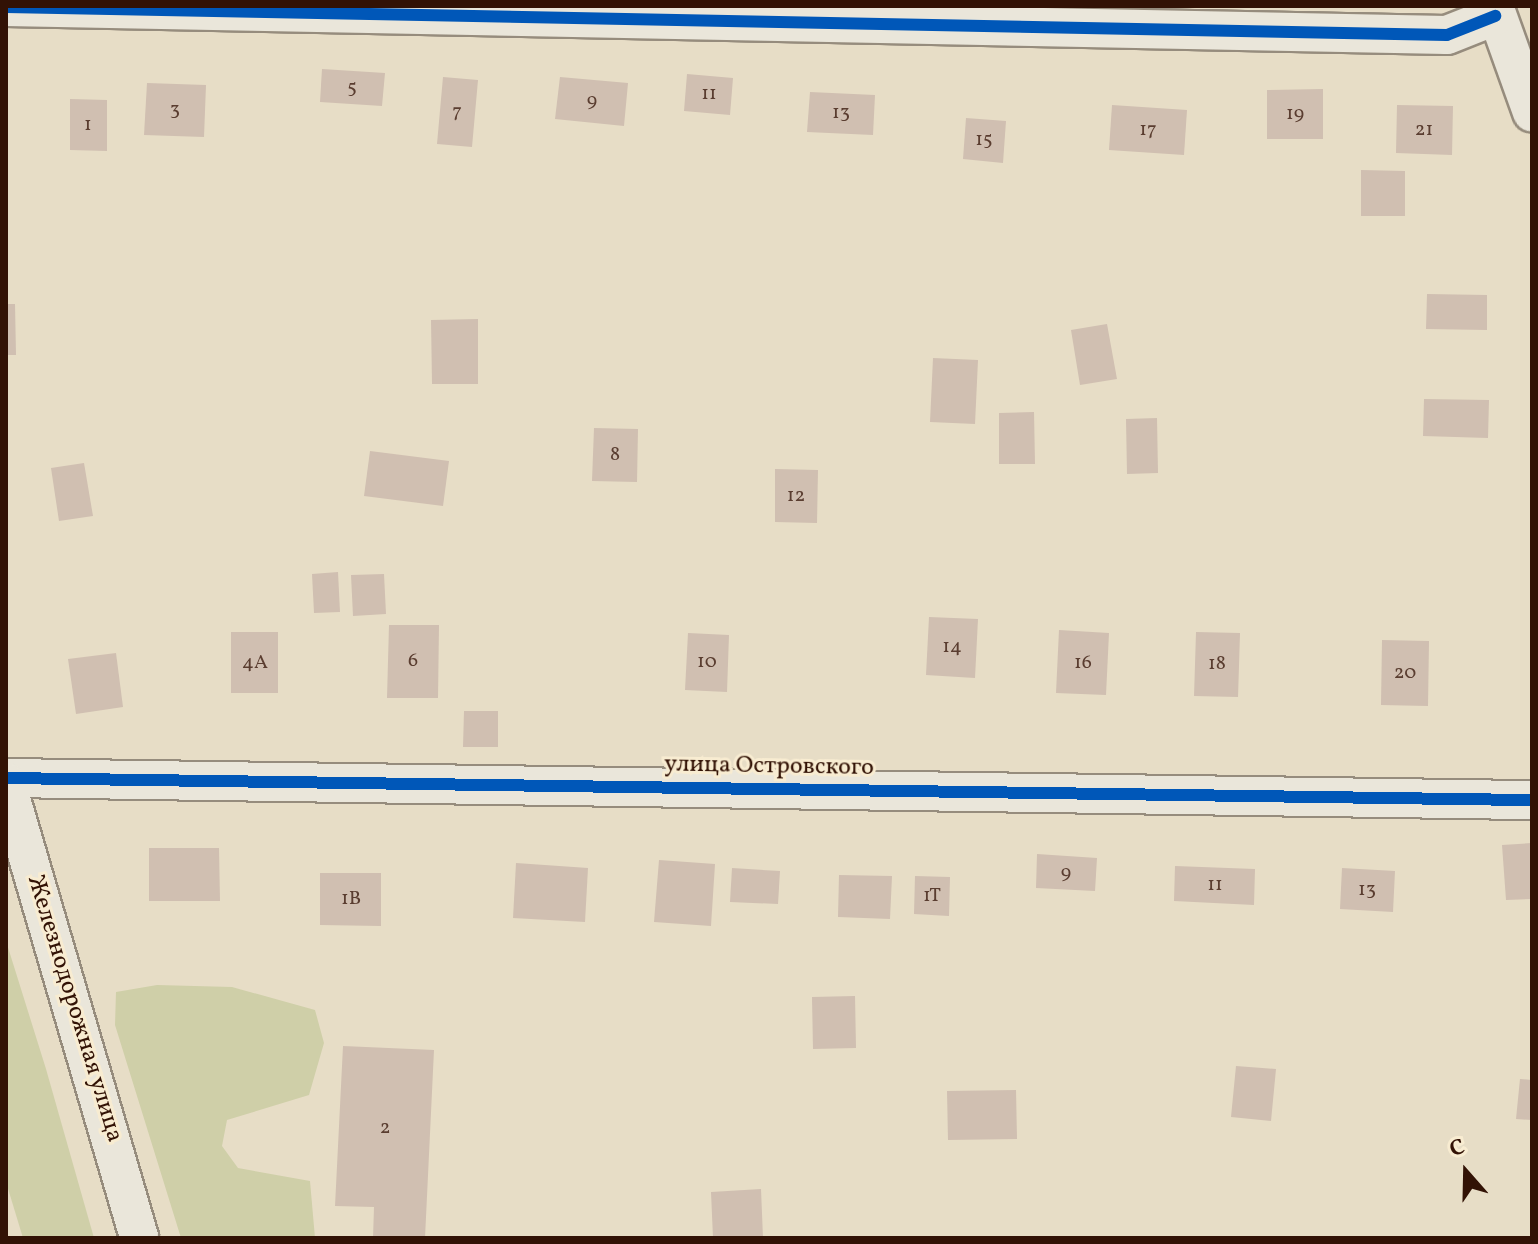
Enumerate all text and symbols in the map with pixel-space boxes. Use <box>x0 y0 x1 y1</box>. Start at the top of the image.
house number: 5 <box>347 76 357 100</box>
house number: 11 <box>701 82 717 106</box>
house number: 9 <box>587 89 597 113</box>
house number: 3 <box>170 98 180 122</box>
house number: 7 <box>452 100 462 124</box>
house number: 13 <box>832 101 850 125</box>
house number: 19 <box>1286 102 1304 126</box>
house number: 1 <box>84 113 92 137</box>
house number: 17 <box>1139 118 1157 142</box>
house number: 21 <box>1415 118 1433 142</box>
house number: 15 <box>975 128 993 152</box>
house number: 8 <box>610 443 620 467</box>
house number: 12 <box>787 484 805 508</box>
house number: 14 <box>942 635 962 659</box>
house number: 6 <box>408 649 418 673</box>
house number: 10 <box>697 650 717 674</box>
house number: 4А <box>242 651 268 675</box>
house number: 16 <box>1074 651 1092 675</box>
house number: 18 <box>1208 652 1226 676</box>
house number: 20 <box>1394 661 1416 685</box>
street label: улица Островского <box>664 751 874 783</box>
house number: 9 <box>1061 861 1071 885</box>
street label: Железнодорожная улица <box>20 872 128 1146</box>
house number: 11 <box>1207 873 1223 897</box>
house number: 13 <box>1358 878 1376 902</box>
house number: 1Т <box>923 884 941 908</box>
house number: 1В <box>341 887 361 911</box>
house number: 2 <box>380 1116 390 1140</box>
north arrow <box>1426 1132 1506 1212</box>
text: С <box>1446 1132 1470 1166</box>

